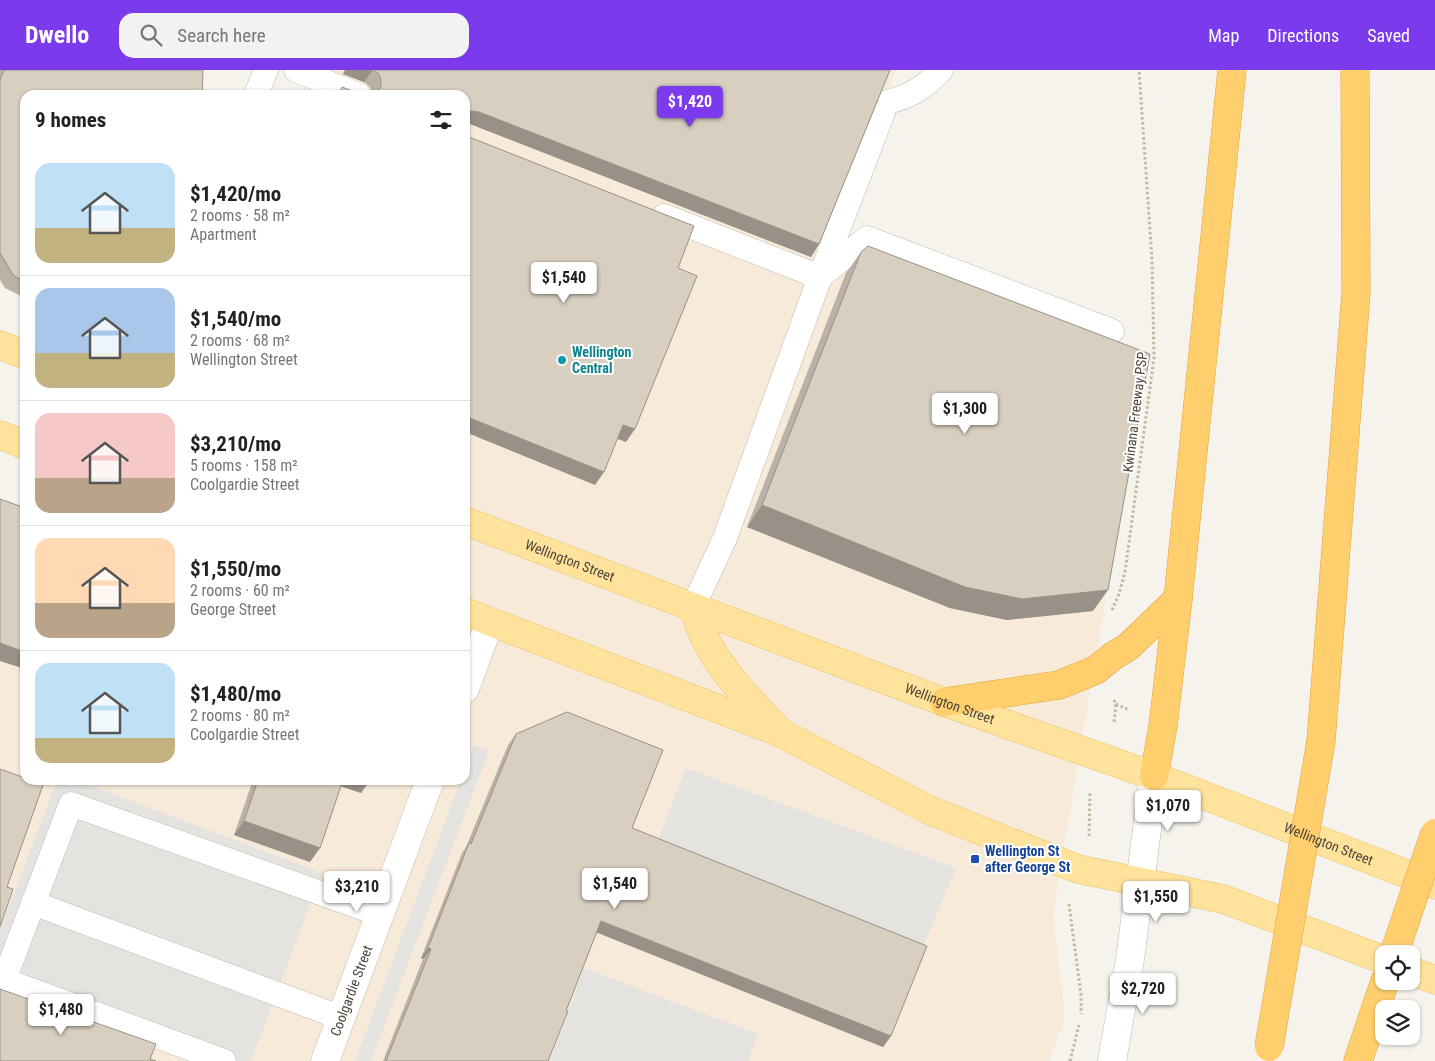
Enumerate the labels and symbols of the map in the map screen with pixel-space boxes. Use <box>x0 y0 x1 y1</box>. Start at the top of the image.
pin: $1,420 <box>649 85 731 128</box>
pin: $1,540 <box>523 262 605 304</box>
place label: Wellington Central <box>572 344 632 376</box>
street label: Kwinana Freeway PSP <box>1120 351 1150 473</box>
marker: Wellington Central <box>556 354 568 366</box>
pin: $1,300 <box>924 392 1006 435</box>
street label: Wellington Street <box>523 536 617 585</box>
street label: Wellington Street <box>903 680 997 727</box>
pin: $1,070 <box>1127 790 1209 832</box>
street label: Wellington Street <box>1282 819 1375 868</box>
place label: Wellington St after George St <box>985 843 1070 875</box>
marker: Wellington St after George St <box>969 853 981 865</box>
pin: $1,540 <box>574 868 656 910</box>
pin: $3,210 <box>316 870 398 913</box>
pin: $1,550 <box>1115 880 1197 923</box>
street label: Coolgardie Street <box>327 943 376 1038</box>
pin: $2,720 <box>1102 972 1184 1015</box>
pin: $1,480 <box>20 994 102 1036</box>

